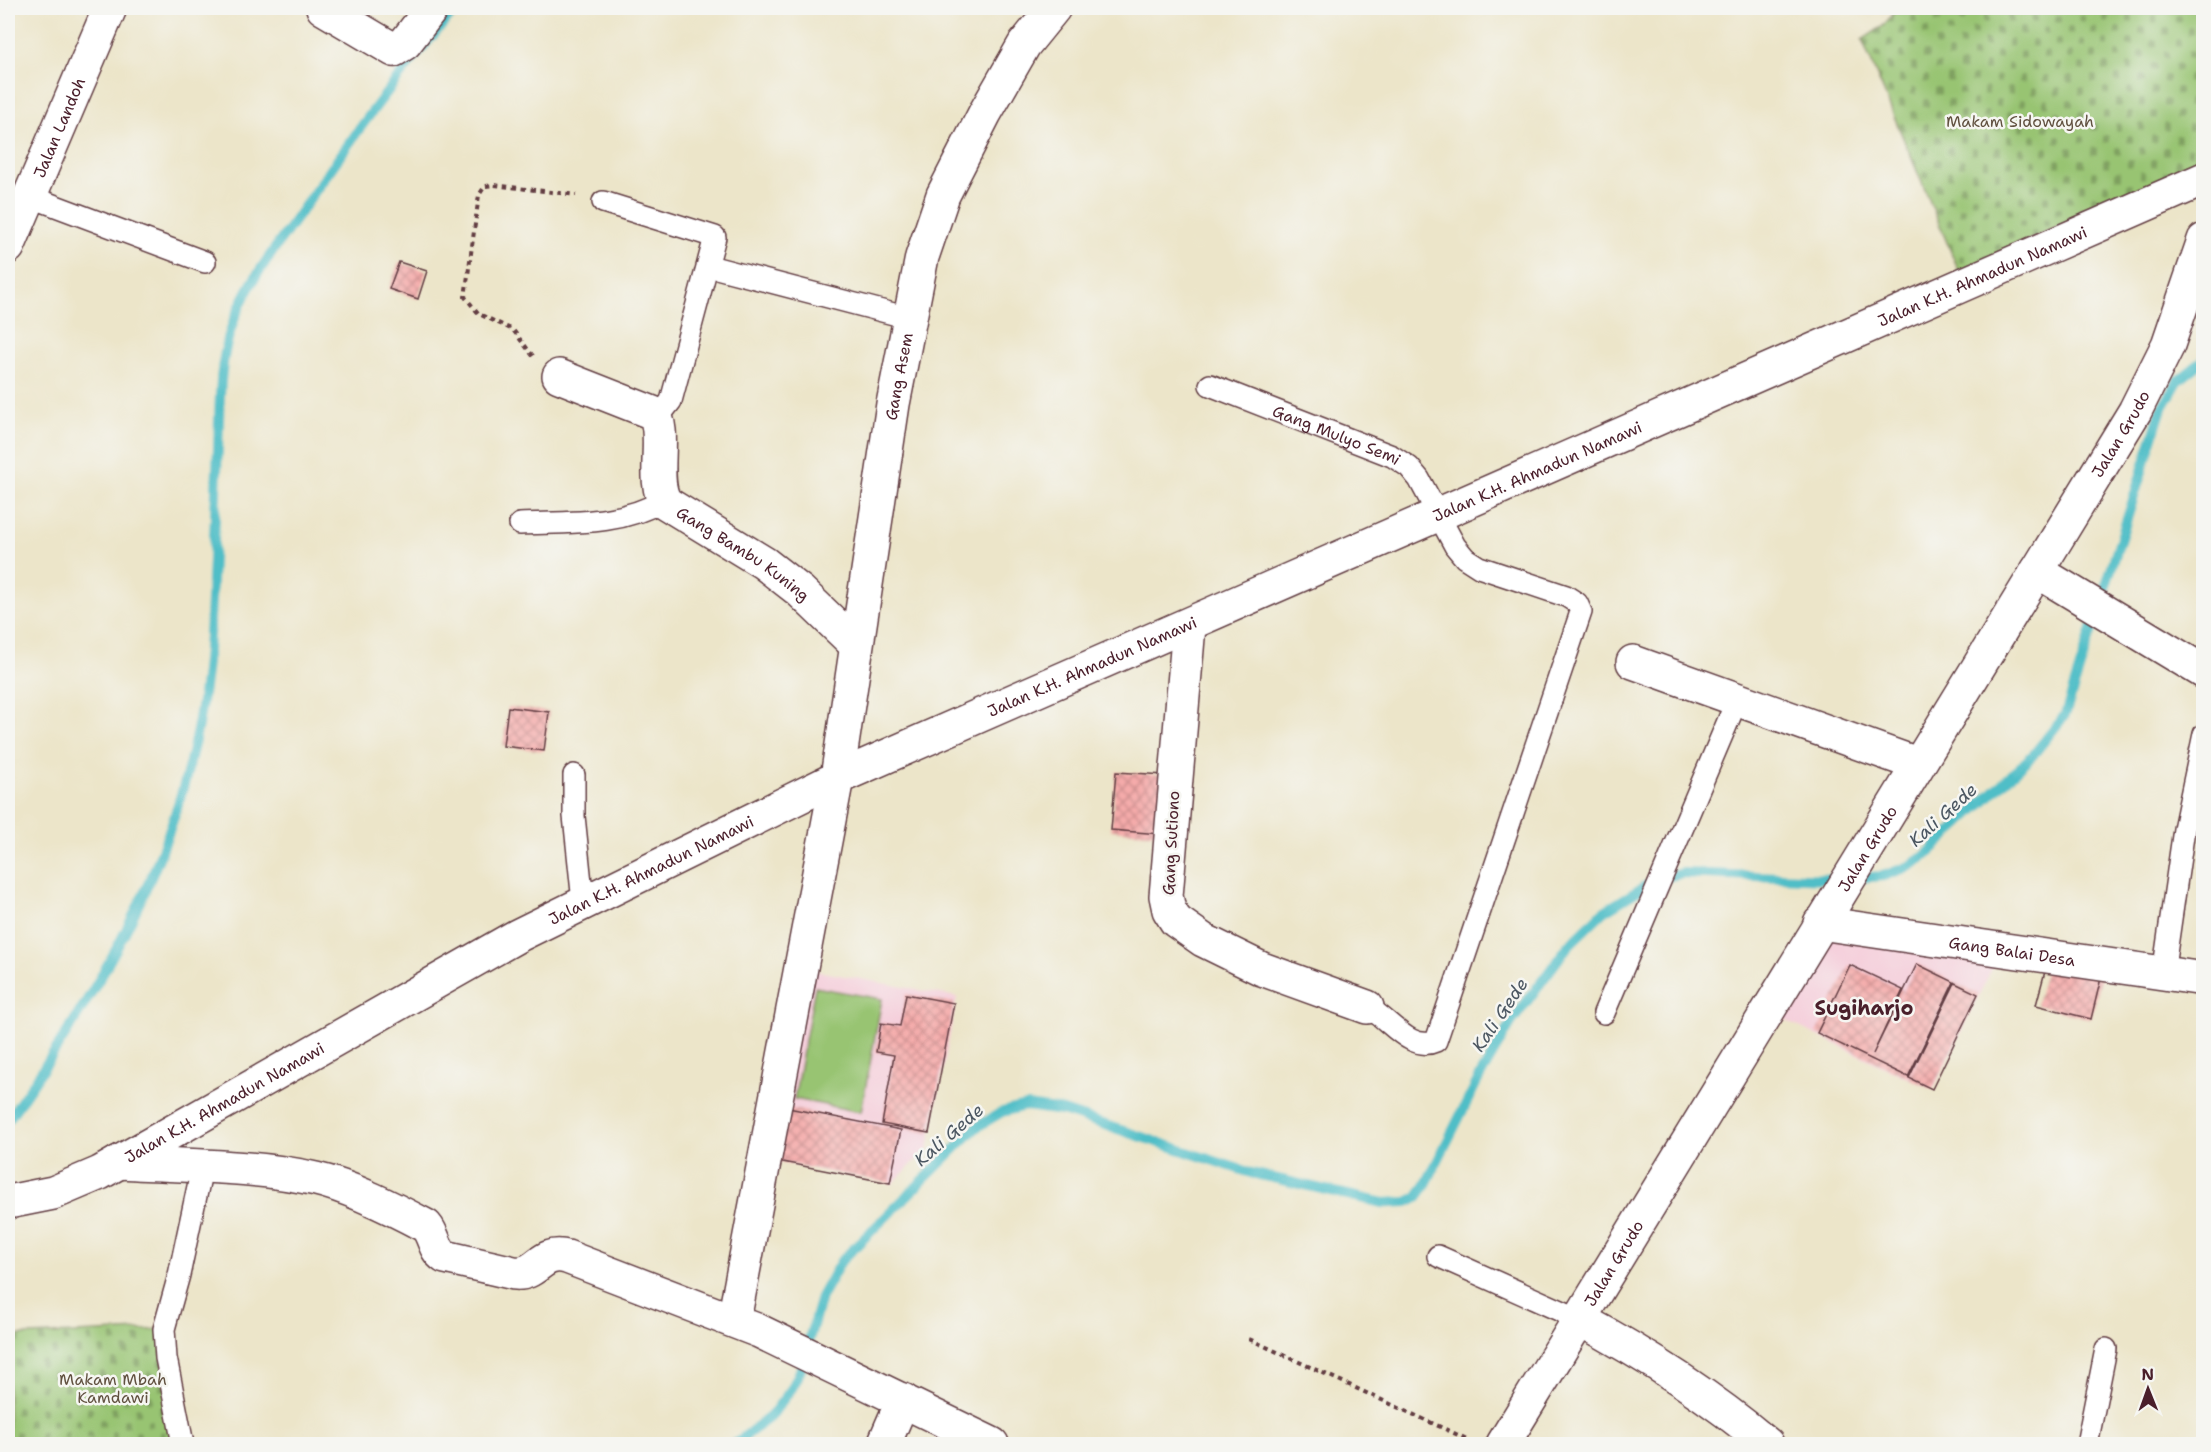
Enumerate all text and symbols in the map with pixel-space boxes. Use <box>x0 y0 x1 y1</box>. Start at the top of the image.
street label: Jalan Landoh <box>28 74 90 181</box>
park label: Makam Sidowayah <box>1946 111 2094 132</box>
street label: Jalan K.H. Ahmadun Namawi <box>1875 221 2090 331</box>
street label: Gang Asem <box>880 331 917 422</box>
street label: Jalan Grudo <box>2087 387 2154 481</box>
street label: Gang Mulyo Semi <box>1270 400 1405 470</box>
street label: Jalan K.H. Ahmadun Namawi <box>1429 416 1645 526</box>
street label: Gang Bambu Kuning <box>673 502 815 606</box>
street label: Jalan K.H. Ahmadun Namawi <box>984 611 1200 721</box>
water label: Kali Gede <box>1904 778 1982 852</box>
street label: Gang Sutiono <box>1158 790 1184 896</box>
street label: Jalan Grudo <box>1833 802 1902 896</box>
street label: Jalan K.H. Ahmadun Namawi <box>545 810 757 929</box>
street label: Gang Balai Desa <box>1947 931 2077 971</box>
water label: Kali Gede <box>1466 973 1534 1057</box>
district label: Sugiharjo <box>1815 995 1913 1021</box>
street label: Jalan K.H. Ahmadun Namawi <box>121 1037 328 1167</box>
water label: Kali Gede <box>909 1098 989 1172</box>
street label: Jalan Grudo <box>1579 1216 1648 1310</box>
north arrow <box>2118 1359 2178 1419</box>
text: N <box>2141 1364 2154 1385</box>
park label: Makam Mbah Kamdawi <box>59 1369 167 1408</box>

